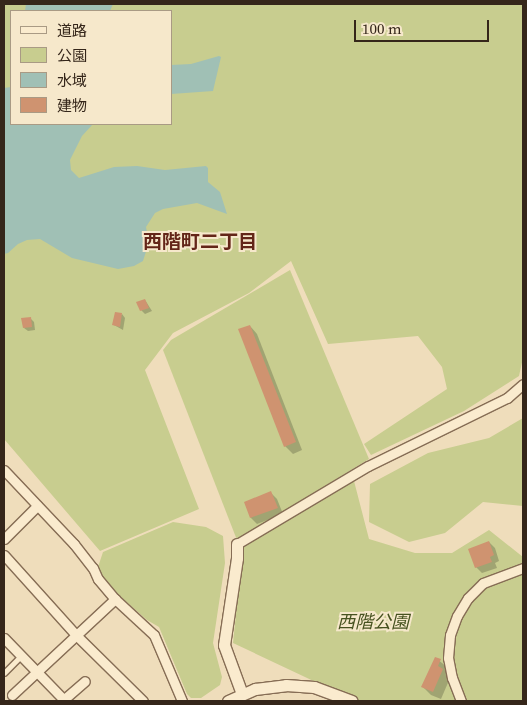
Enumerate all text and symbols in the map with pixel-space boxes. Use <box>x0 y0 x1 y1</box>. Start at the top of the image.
legend <box>10 10 172 125</box>
scale bar <box>357 10 492 42</box>
text: 100 m <box>362 18 402 39</box>
text: 道路 <box>57 20 87 41</box>
text: 公園 <box>57 45 87 66</box>
text: 水域 <box>57 70 87 91</box>
text: 建物 <box>57 95 87 116</box>
district label: 西階町二丁目 <box>143 231 257 253</box>
park label: 西階公園 <box>337 611 409 633</box>

